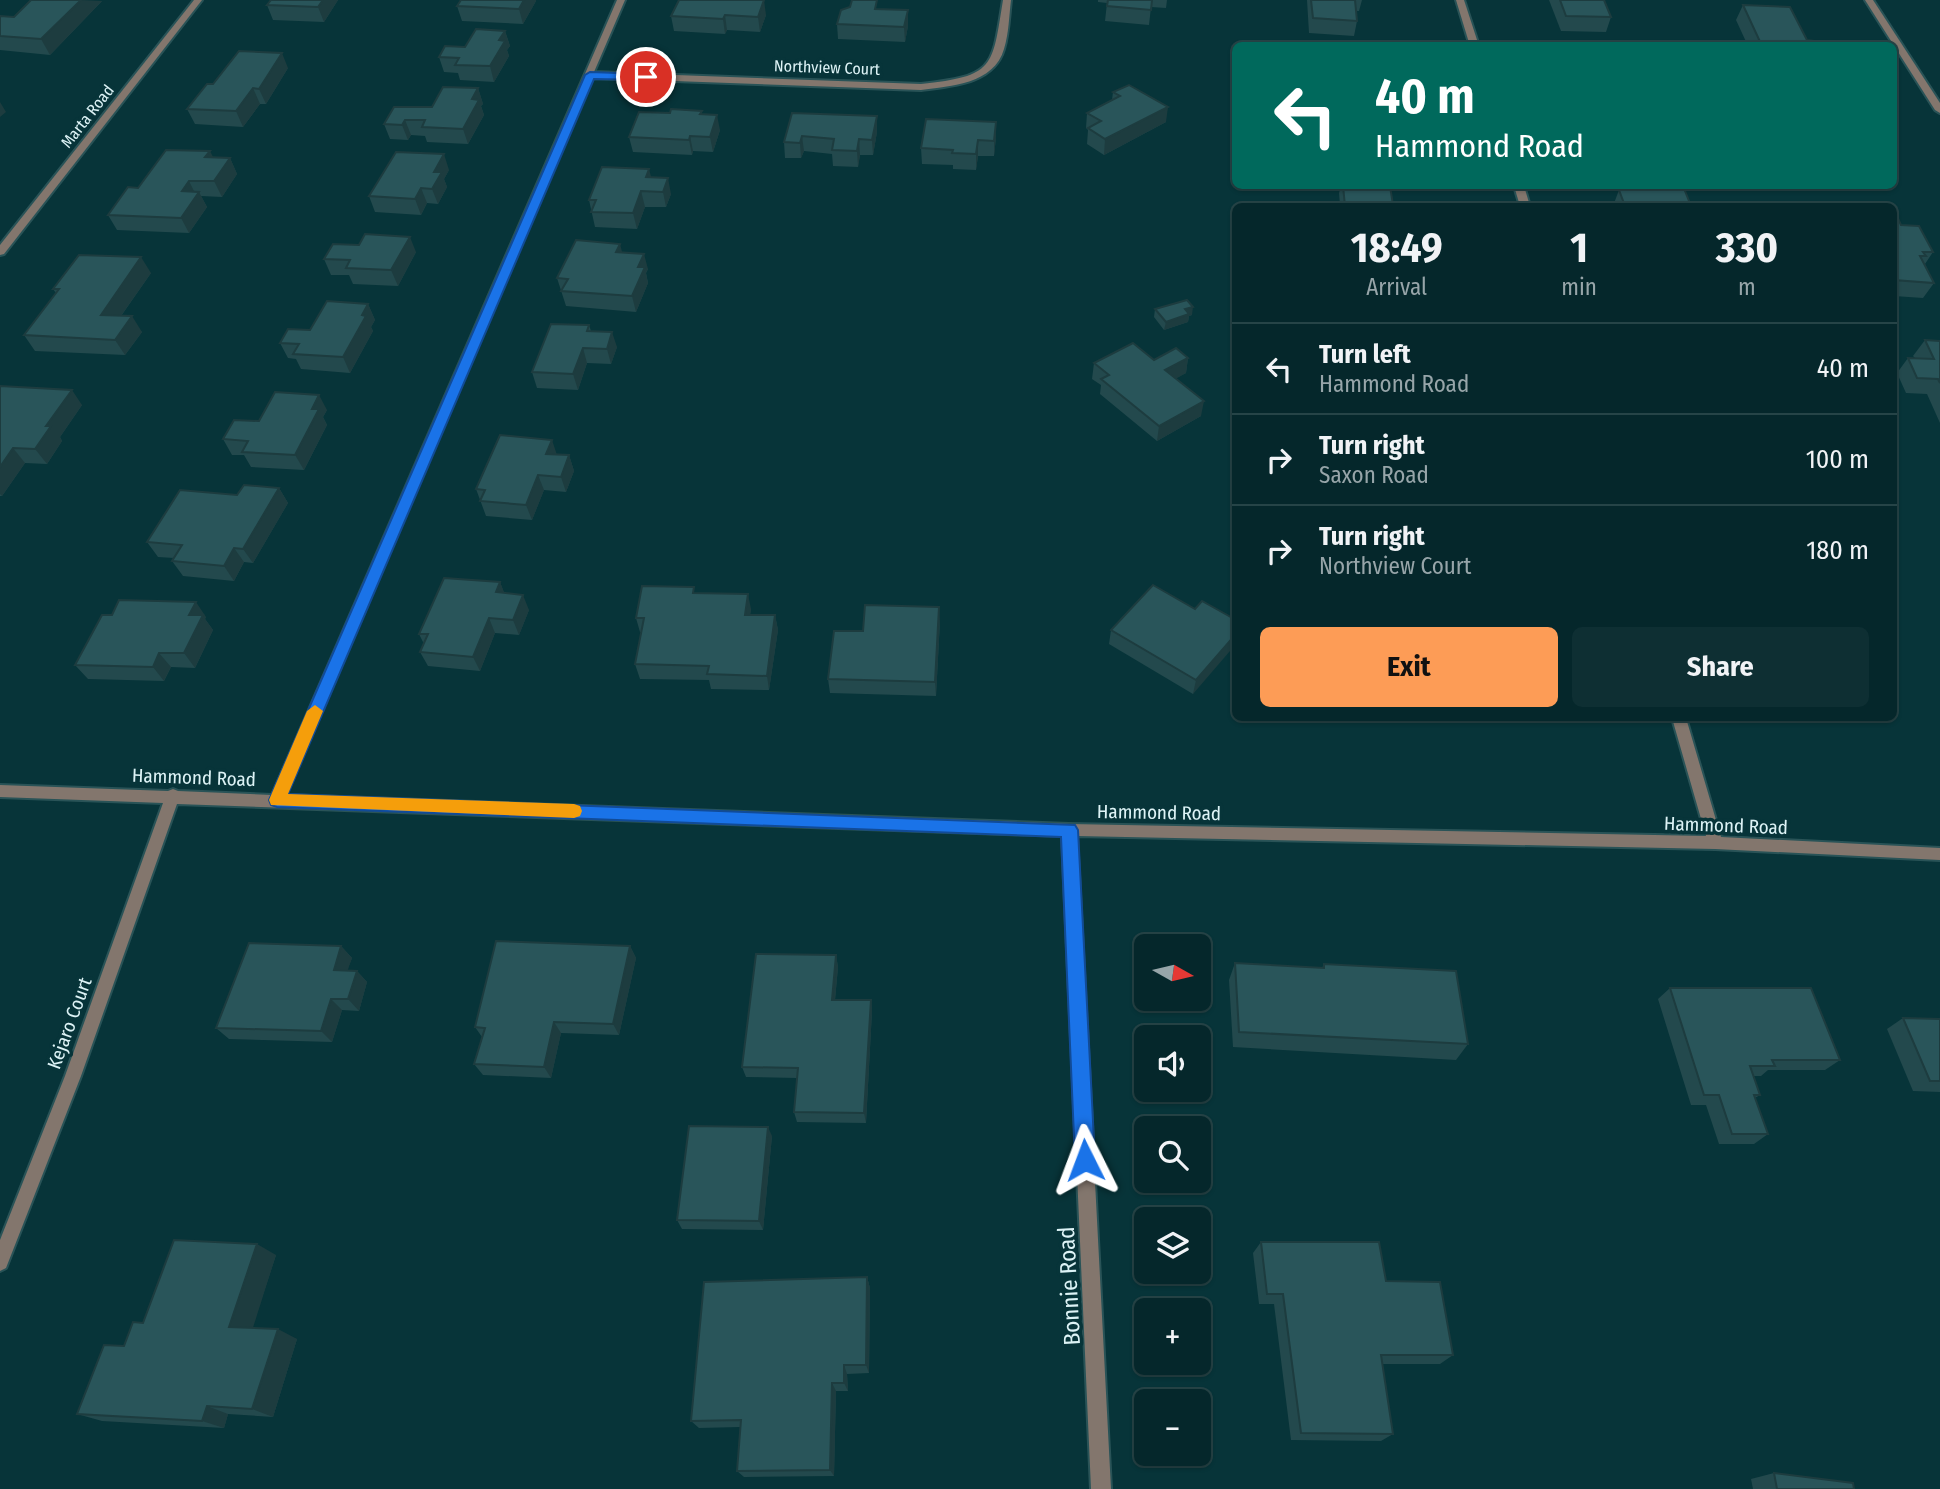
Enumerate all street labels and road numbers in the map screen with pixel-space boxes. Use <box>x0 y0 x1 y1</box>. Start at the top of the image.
street label: Northview Court <box>774 56 881 79</box>
street label: Marta Road <box>57 81 118 152</box>
street label: Hammond Road <box>132 764 256 791</box>
street label: Hammond Road <box>1097 800 1221 825</box>
street label: Hammond Road <box>1664 812 1788 839</box>
street label: Kejaro Court <box>42 973 97 1072</box>
street label: Bonnie Road <box>1052 1226 1086 1346</box>

